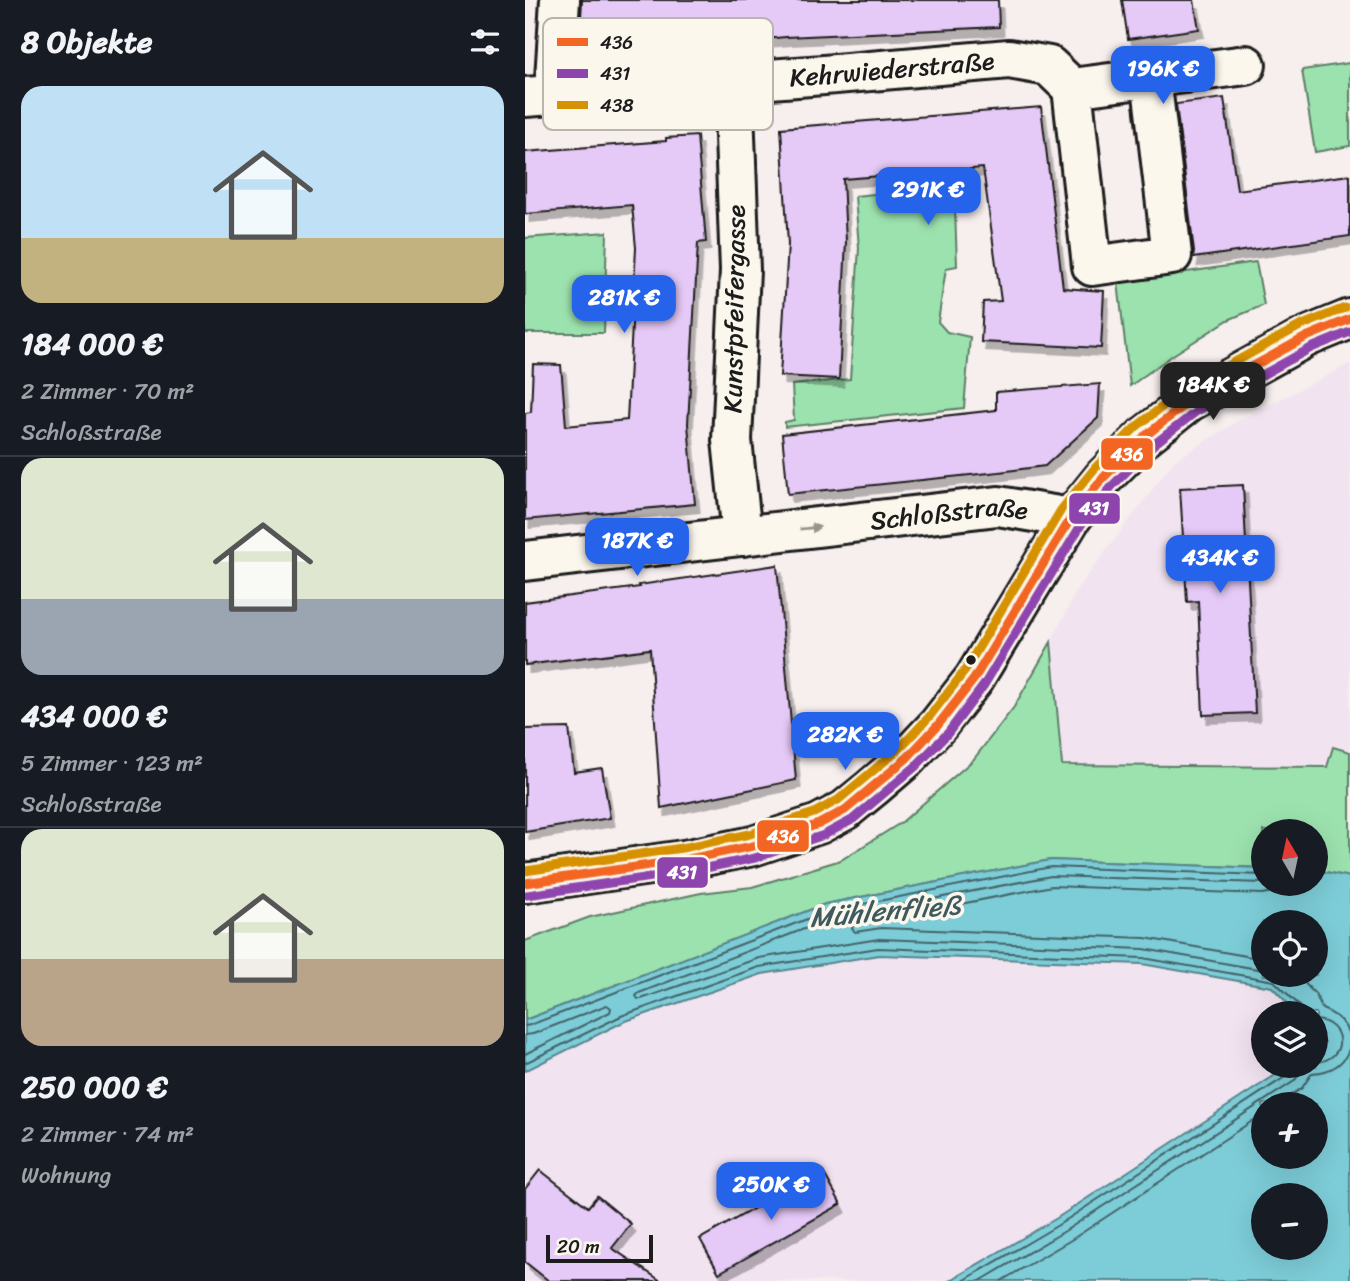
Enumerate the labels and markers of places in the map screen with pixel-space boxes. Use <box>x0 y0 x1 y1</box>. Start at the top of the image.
pin: 196K € <box>1106 46 1220 106</box>
pin: 291K € <box>871 168 985 227</box>
pin: 281K € <box>567 276 681 335</box>
pin: 184K € <box>1156 362 1270 422</box>
pin: 187K € <box>580 518 694 578</box>
pin: 434K € <box>1163 536 1277 595</box>
unlabelled marker <box>964 653 978 667</box>
pin: 282K € <box>788 712 902 772</box>
pin: 250K € <box>714 1162 828 1222</box>

